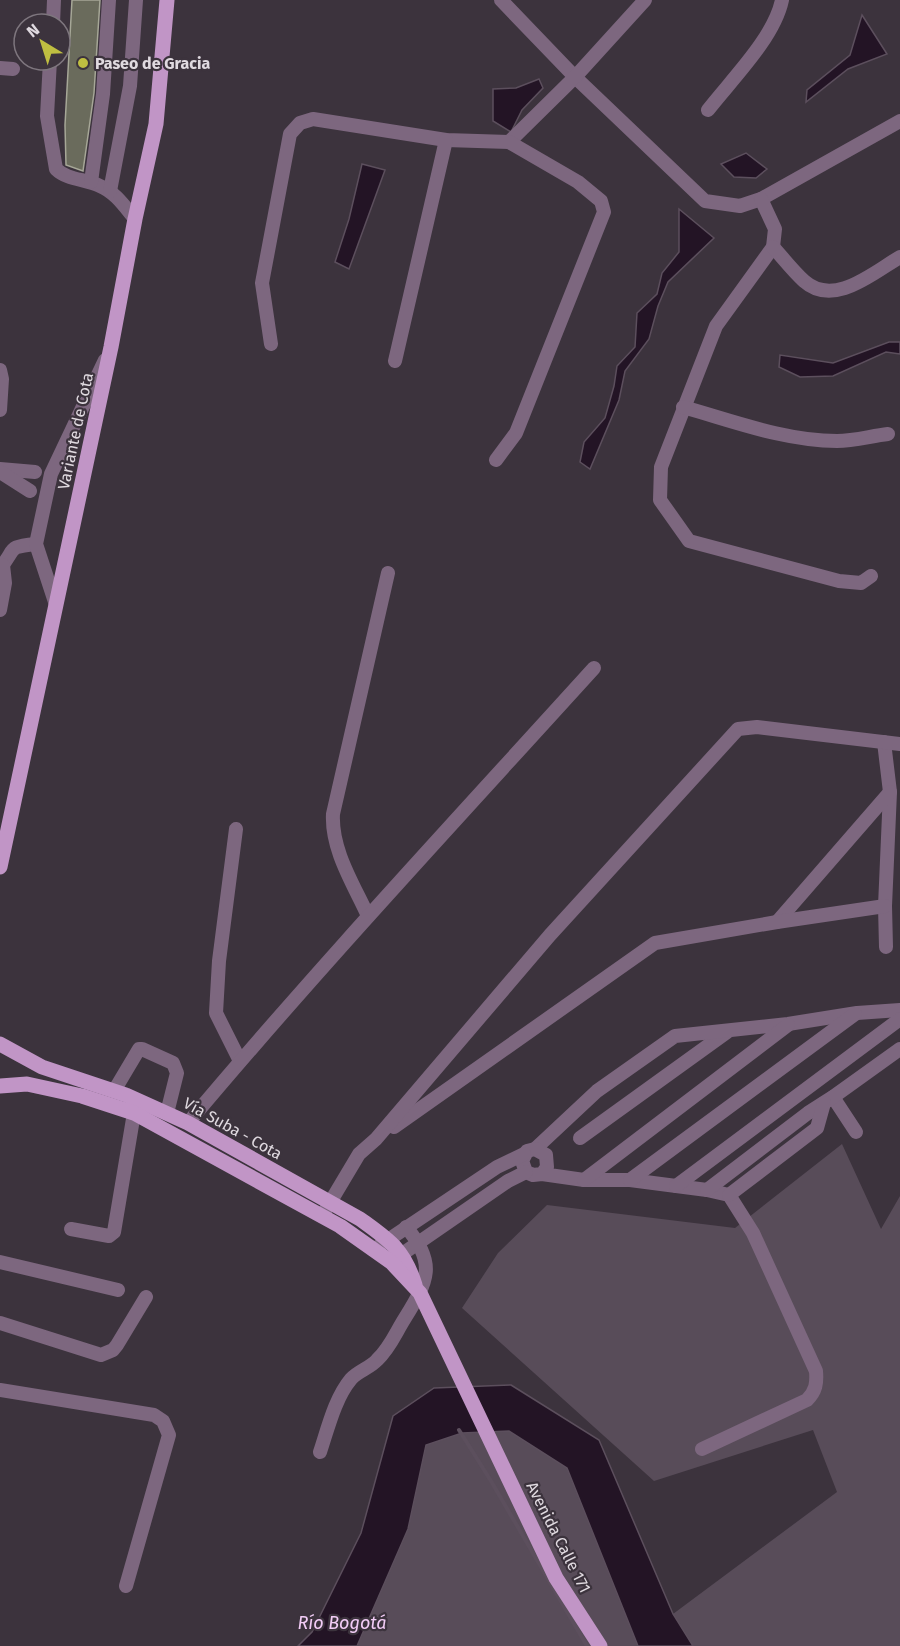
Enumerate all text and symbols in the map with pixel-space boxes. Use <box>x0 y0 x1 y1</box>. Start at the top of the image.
north arrow <box>12 12 72 72</box>
text: N <box>23 20 43 41</box>
place label: Paseo de Gracia <box>95 54 210 73</box>
marker: Paseo de Gracia <box>76 56 90 70</box>
street label: Variante de Cota <box>54 371 97 491</box>
street label: Vía Suba - Cota <box>180 1093 285 1163</box>
street label: Avenida Calle 171 <box>522 1478 595 1596</box>
water label: Río Bogotá <box>297 1612 387 1634</box>

